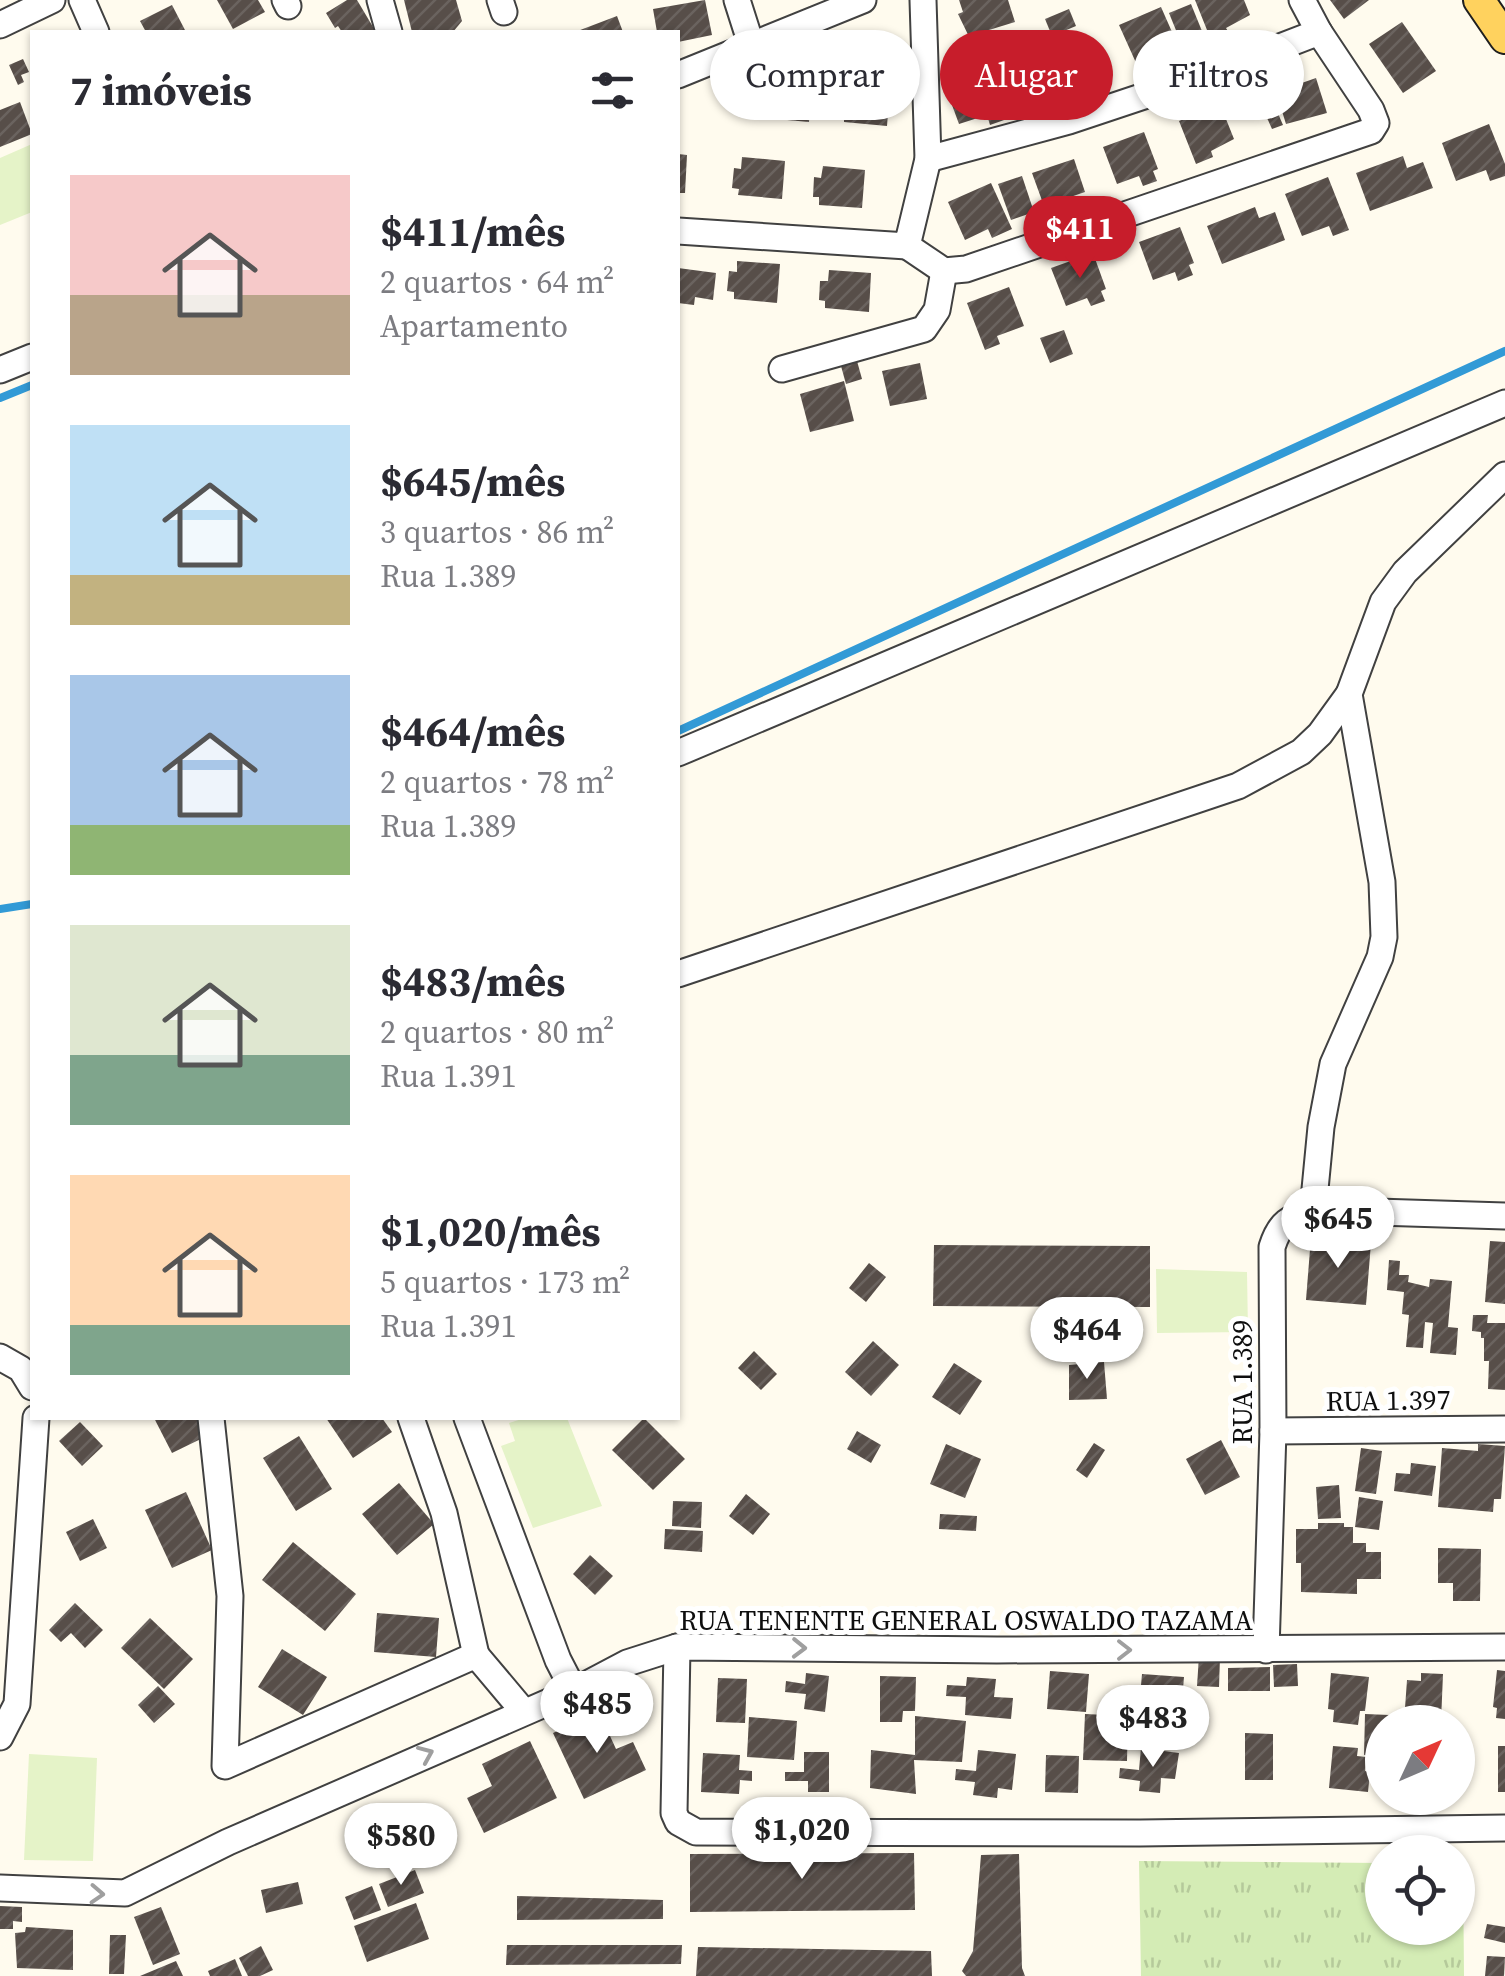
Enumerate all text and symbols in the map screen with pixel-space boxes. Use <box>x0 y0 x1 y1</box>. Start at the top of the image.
chip: Comprar <box>710 30 920 120</box>
chip: Alugar <box>940 30 1113 120</box>
chip: Filtros <box>1133 30 1304 120</box>
text: 7 imóveis <box>70 61 252 119</box>
icon: filters <box>585 63 640 118</box>
pin: $411 <box>1021 196 1139 281</box>
text: $411/mês <box>380 202 565 260</box>
text: $411 <box>1045 206 1115 250</box>
icon: home <box>150 215 270 335</box>
text: 2 quartos · 64 m² <box>380 260 614 304</box>
text: Apartamento <box>380 304 568 348</box>
text: $645/mês <box>380 452 565 510</box>
icon: home <box>150 465 270 585</box>
text: 3 quartos · 86 m² <box>380 510 614 554</box>
text: Rua 1.389 <box>380 554 516 598</box>
text: $464/mês <box>380 702 565 760</box>
icon: home <box>150 715 270 835</box>
text: 2 quartos · 78 m² <box>380 760 614 804</box>
text: Rua 1.389 <box>380 804 516 848</box>
text: $483/mês <box>380 952 565 1010</box>
icon: home <box>150 965 270 1085</box>
text: 2 quartos · 80 m² <box>380 1010 614 1054</box>
text: Rua 1.391 <box>380 1054 516 1098</box>
pin: $645 <box>1279 1186 1397 1271</box>
text: $645 <box>1303 1196 1373 1240</box>
text: $1,020/mês <box>380 1202 601 1260</box>
icon: home <box>150 1215 270 1335</box>
text: 5 quartos · 173 m² <box>380 1260 630 1304</box>
pin: $464 <box>1028 1297 1146 1382</box>
text: Rua 1.391 <box>380 1304 516 1348</box>
text: $464 <box>1052 1307 1122 1351</box>
street label: RUA 1.389 <box>1223 1320 1261 1445</box>
street label: RUA 1.397 <box>1325 1380 1451 1420</box>
street label: RUA TENENTE GENERAL OSWALDO TAZAMA <box>679 1601 1253 1639</box>
one-way arrow <box>792 1637 807 1659</box>
one-way arrow <box>1116 1639 1132 1661</box>
pin: $485 <box>538 1671 656 1756</box>
text: $485 <box>562 1681 632 1725</box>
pin: $483 <box>1094 1685 1212 1770</box>
text: $483 <box>1118 1695 1188 1739</box>
north arrow <box>1365 1705 1475 1815</box>
map controls <box>1365 1705 1475 1945</box>
one-way arrow <box>416 1746 434 1766</box>
pin: $1,020 <box>721 1797 883 1882</box>
pin: $580 <box>342 1803 460 1888</box>
text: $1,020 <box>754 1807 850 1851</box>
text: $580 <box>366 1813 436 1857</box>
button: locate <box>1365 1835 1475 1945</box>
one-way arrow <box>90 1883 106 1904</box>

